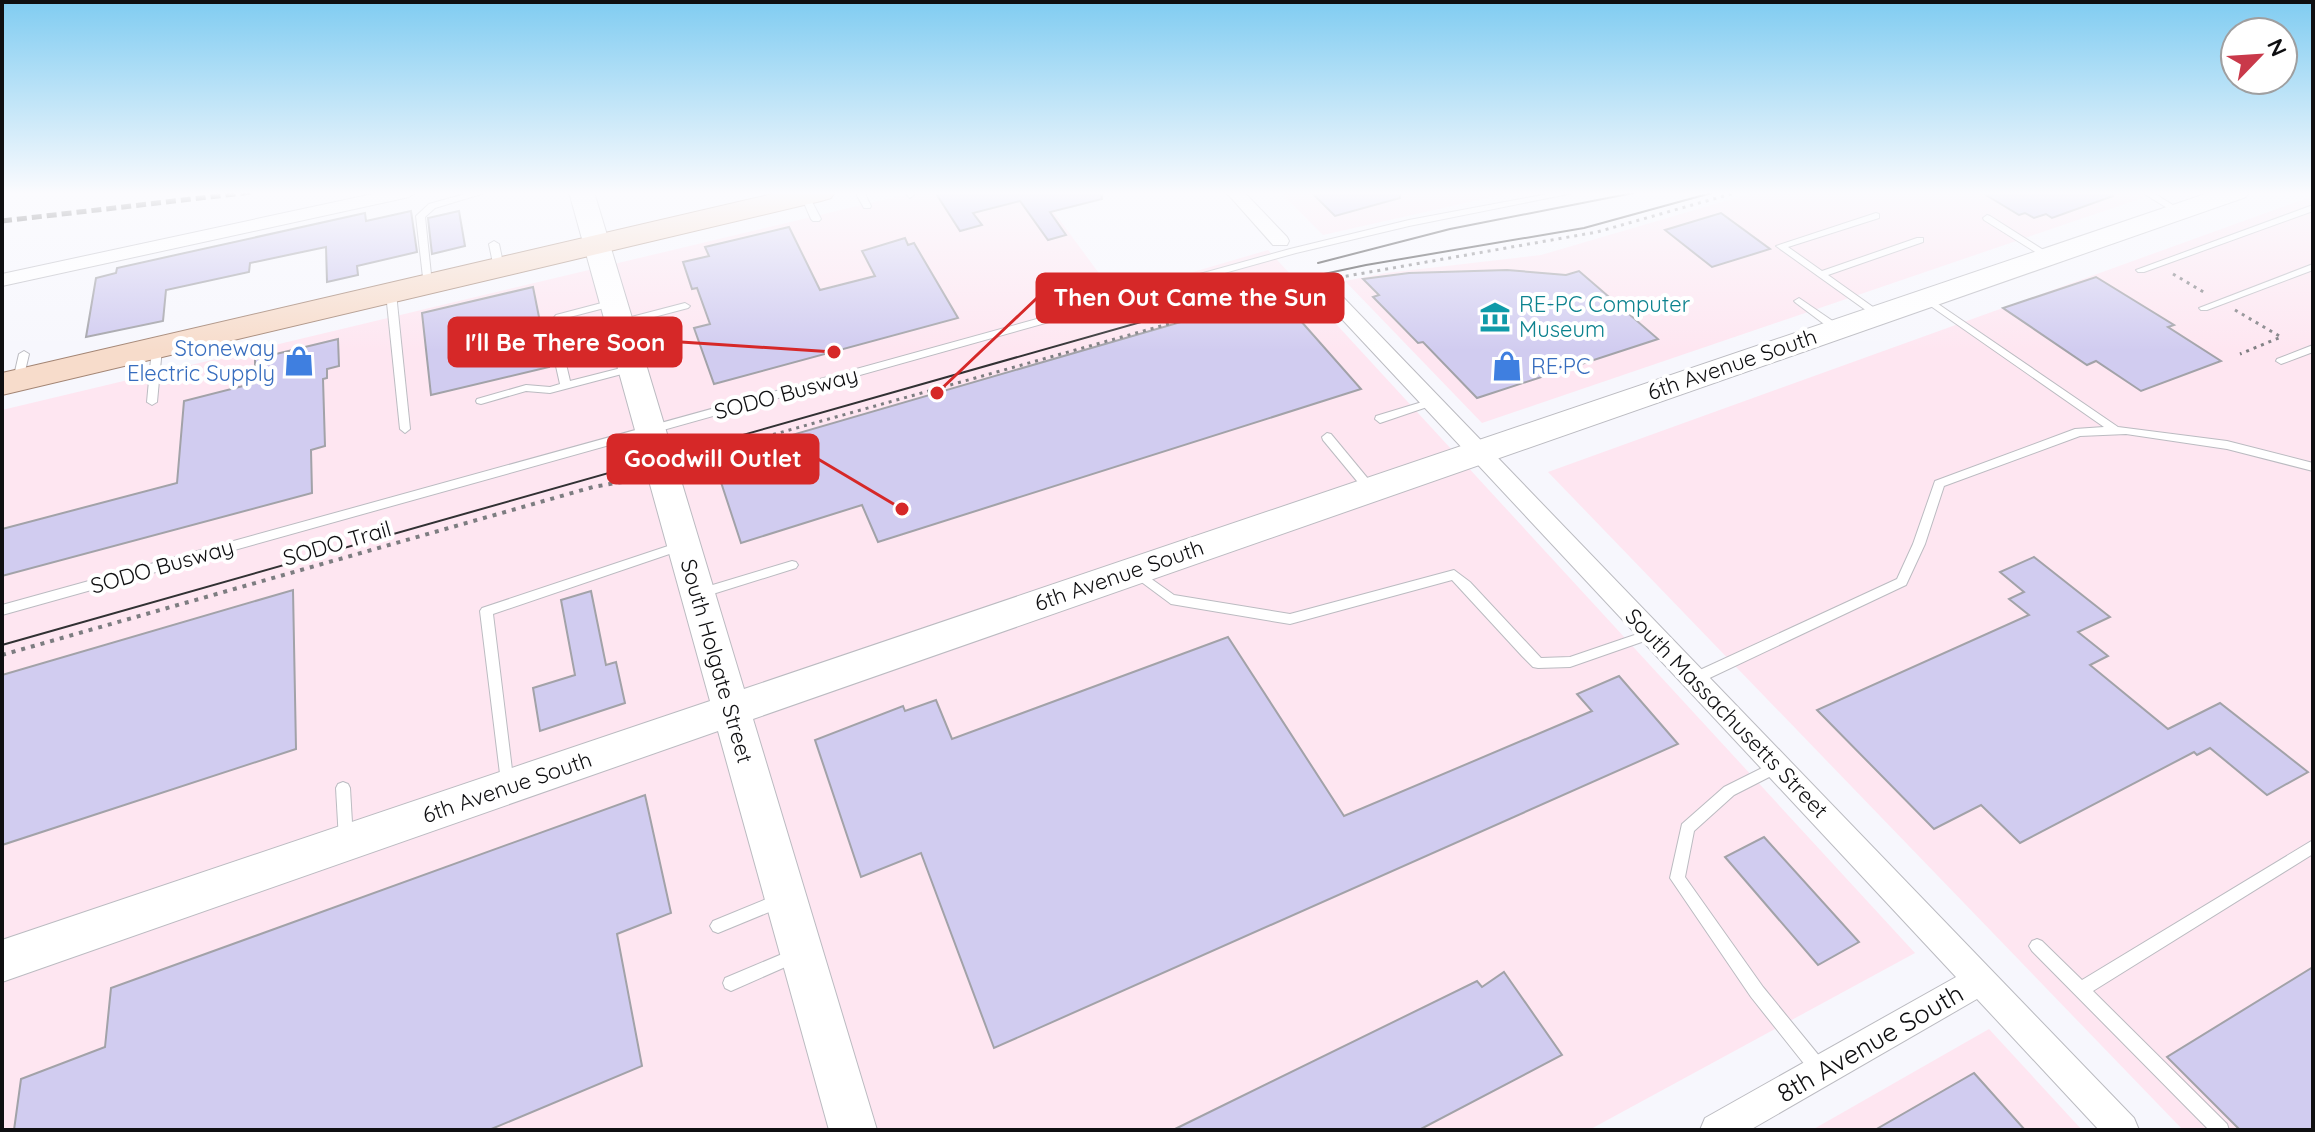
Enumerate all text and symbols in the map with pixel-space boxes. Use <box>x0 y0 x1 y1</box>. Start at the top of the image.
north arrow <box>2219 16 2299 96</box>
text: N <box>2261 34 2293 61</box>
callout: Then Out Came the Sun <box>1037 274 1343 322</box>
text: Then Out Came the Sun <box>1053 282 1327 312</box>
place label: RE-PC Computer Museum <box>1519 290 1691 343</box>
museum icon: RE-PC Computer Museum <box>1478 300 1512 334</box>
callout: I'll Be There Soon <box>449 318 681 366</box>
street label: 6th Avenue South <box>1644 322 1820 406</box>
text: I'll Be There Soon <box>465 327 665 357</box>
place label: Stoneway Electric Supply <box>127 334 275 387</box>
shop icon: Stoneway Electric Supply <box>282 344 316 378</box>
shop icon: RE∙PC <box>1490 349 1524 383</box>
place label: RE∙PC <box>1531 352 1590 380</box>
street label: SODO Busway <box>711 360 861 426</box>
callout: Goodwill Outlet <box>608 435 818 483</box>
text: Goodwill Outlet <box>624 443 802 473</box>
street label: SODO Trail <box>280 514 394 572</box>
street label: SODO Busway <box>87 532 237 600</box>
street label: 6th Avenue South <box>1031 533 1207 617</box>
street label: South Holgate Street <box>674 556 760 766</box>
street label: South Massachusetts Street <box>1619 602 1835 824</box>
street label: 6th Avenue South <box>419 745 595 829</box>
street label: 8th Avenue South <box>1771 976 1969 1110</box>

